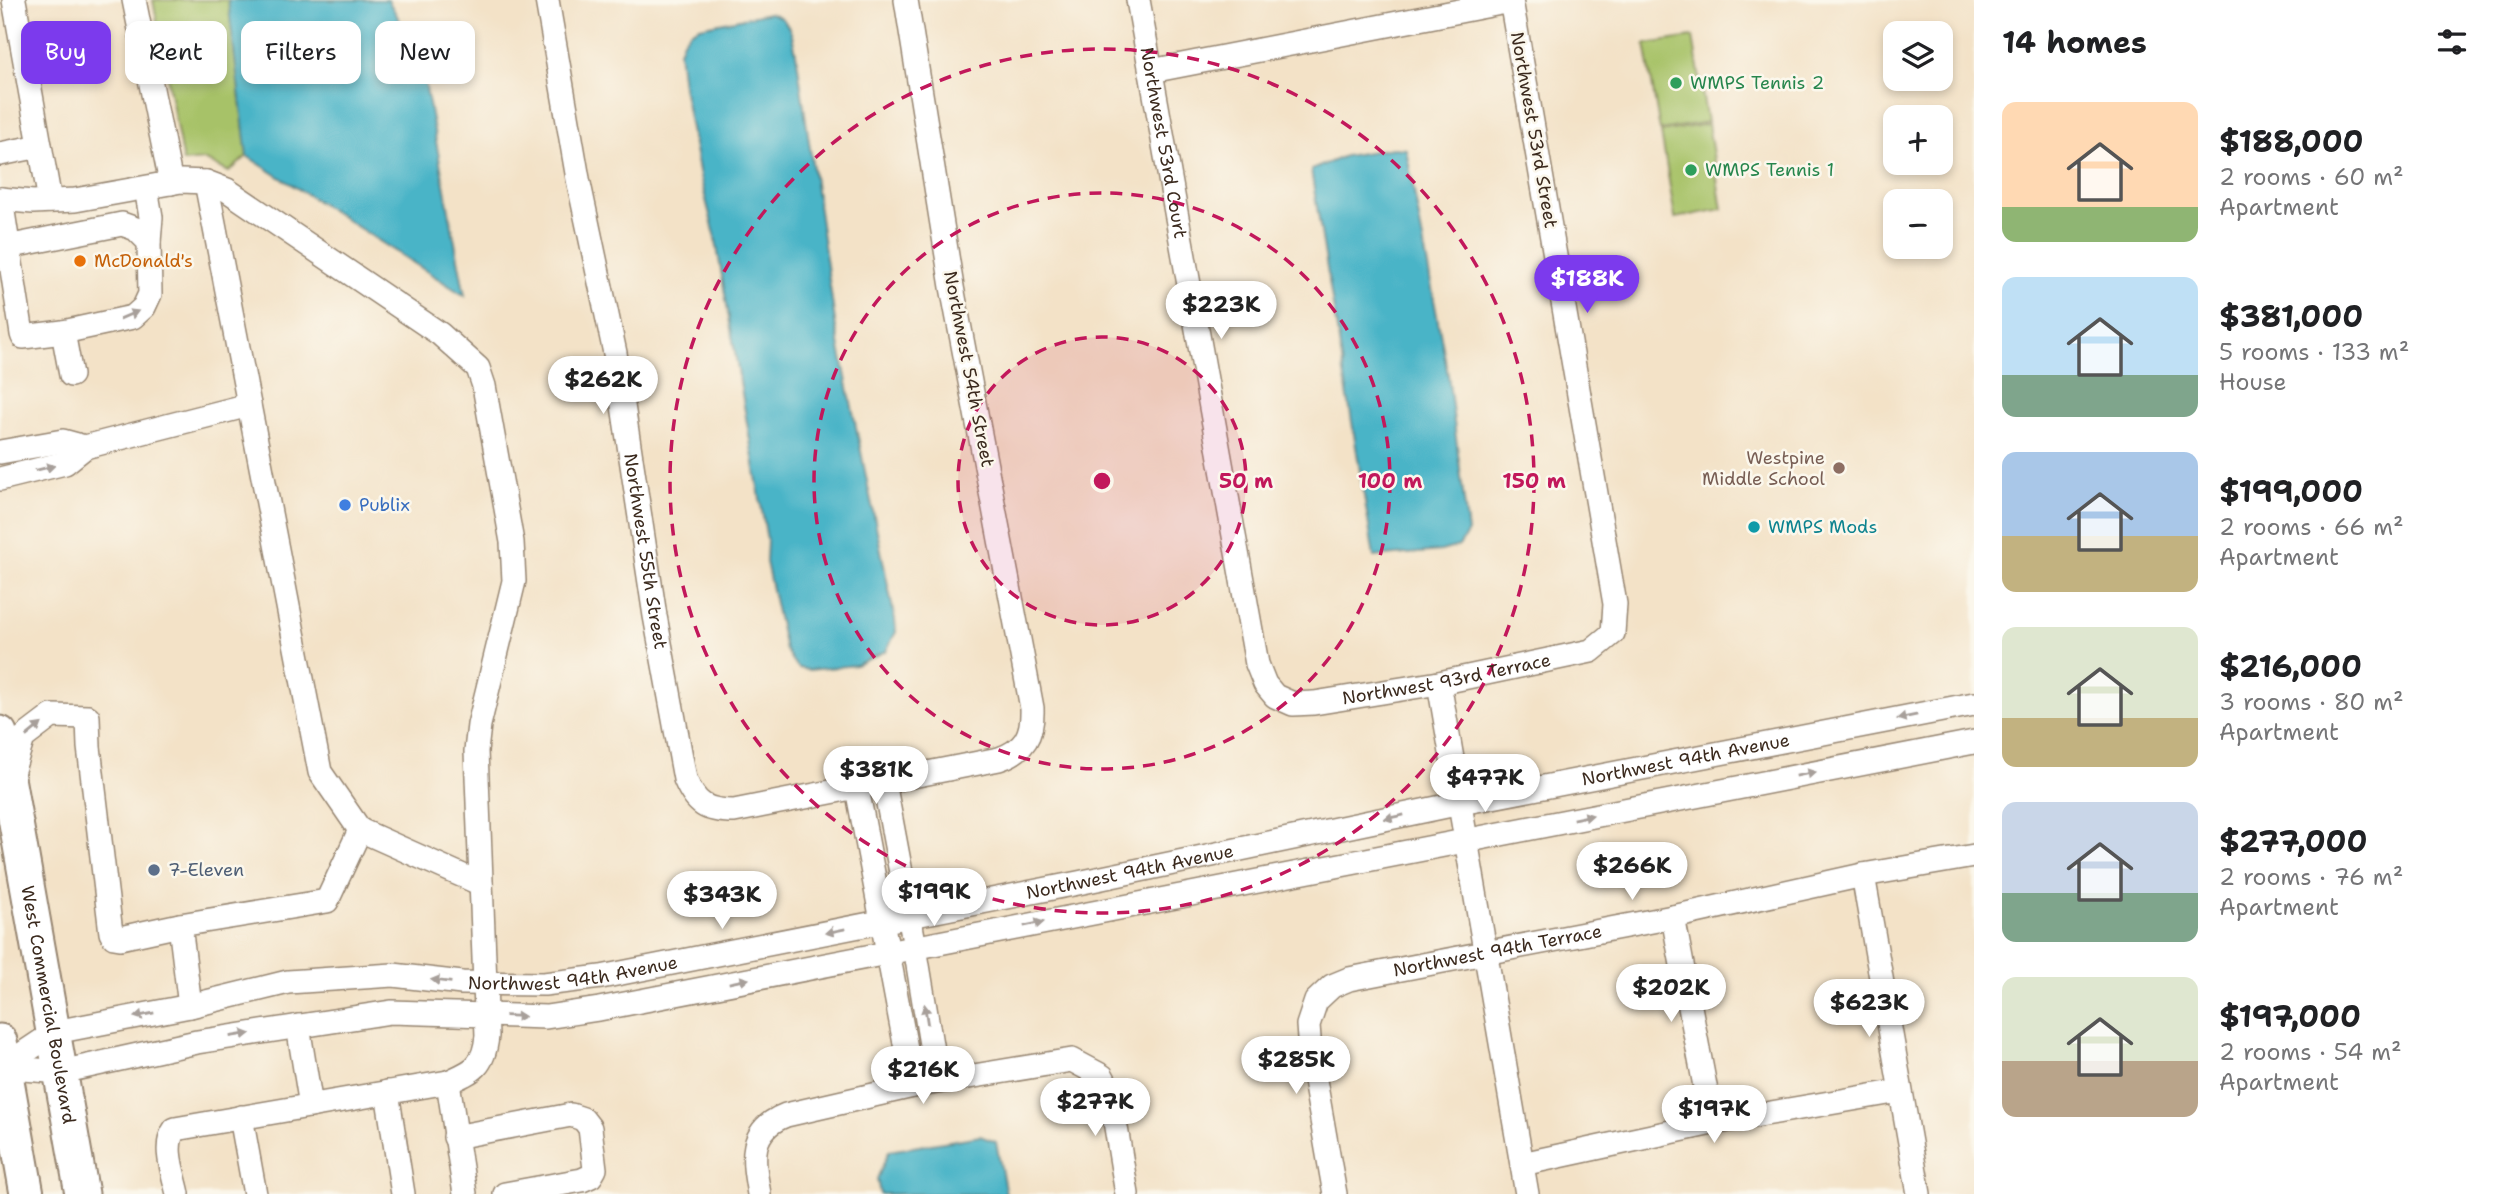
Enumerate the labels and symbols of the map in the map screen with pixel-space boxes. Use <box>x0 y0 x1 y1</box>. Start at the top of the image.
street label: Northwest 53rd Street <box>1505 30 1563 230</box>
street label: Northwest 53rd Court <box>1135 45 1193 240</box>
place label: WMPS Tennis 2 <box>1690 71 1824 95</box>
marker: WMPS Tennis 2 <box>1668 75 1684 91</box>
place label: WMPS Tennis 1 <box>1705 158 1834 182</box>
marker: WMPS Tennis 1 <box>1683 162 1699 178</box>
place label: McDonald's <box>94 249 193 273</box>
marker: McDonald's <box>72 253 88 269</box>
pin: $188K <box>1538 256 1636 315</box>
street label: Northwest 54th Street <box>938 269 1000 469</box>
pin: $223K <box>1172 282 1270 341</box>
one-way arrow <box>119 309 139 321</box>
pin: $262K <box>554 356 652 416</box>
place label: Westpine Middle School <box>1702 446 1826 491</box>
street label: Northwest 55th Street <box>618 451 673 651</box>
marker: Westpine Middle School <box>1831 460 1847 476</box>
one-way arrow <box>35 462 57 473</box>
text: 50 m <box>1219 467 1273 495</box>
text: 100 m <box>1358 467 1422 495</box>
text: 150 m <box>1502 467 1566 495</box>
centre of rings <box>1090 469 1114 493</box>
place label: Publix <box>359 493 410 517</box>
marker: Publix <box>337 497 353 513</box>
place label: WMPS Mods <box>1768 515 1877 539</box>
marker: WMPS Mods <box>1746 519 1762 535</box>
street label: Northwest 93rd Terrace <box>1340 648 1553 710</box>
one-way arrow <box>1896 712 1918 723</box>
one-way arrow <box>25 723 43 737</box>
street label: Northwest 94th Avenue <box>1580 728 1792 791</box>
pin: $381K <box>827 746 925 806</box>
pin: $477K <box>1436 754 1534 814</box>
one-way arrow <box>1795 768 1817 779</box>
one-way arrow <box>1572 811 1594 822</box>
one-way arrow <box>1383 812 1405 823</box>
street label: Northwest 94th Avenue <box>1024 839 1236 905</box>
pin: $266K <box>1583 842 1681 902</box>
place label: 7-Eleven <box>168 858 244 882</box>
marker: 7-Eleven <box>146 862 162 878</box>
pin: $199K <box>885 869 983 928</box>
pin: $343K <box>673 872 771 931</box>
street label: West Commercial Boulevard <box>15 884 81 1126</box>
one-way arrow <box>1023 918 1045 929</box>
street label: Northwest 94th Terrace <box>1391 919 1604 982</box>
one-way arrow <box>824 926 846 937</box>
street label: Northwest 94th Avenue <box>468 950 680 996</box>
pin: $202K <box>1622 964 1720 1024</box>
one-way arrow <box>430 975 452 986</box>
one-way arrow <box>728 976 750 987</box>
pin: $623K <box>1820 979 1918 1039</box>
one-way arrow <box>920 1003 931 1025</box>
one-way arrow <box>133 1009 155 1020</box>
one-way arrow <box>504 1010 526 1022</box>
one-way arrow <box>229 1030 251 1041</box>
pin: $285K <box>1247 1036 1345 1096</box>
pin: $216K <box>874 1046 972 1106</box>
pin: $277K <box>1046 1078 1144 1138</box>
pin: $197K <box>1665 1086 1763 1145</box>

